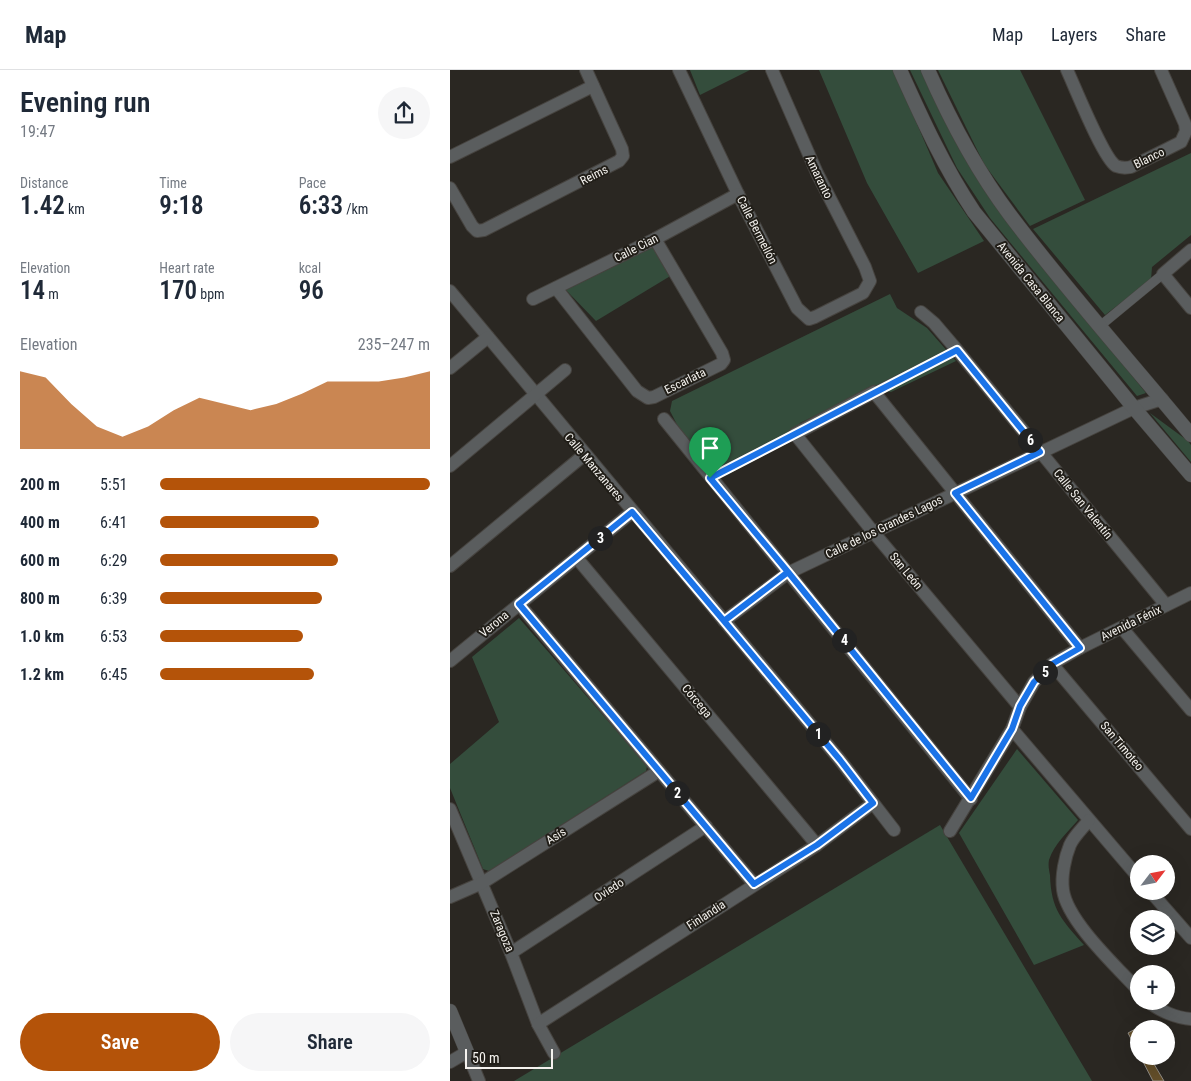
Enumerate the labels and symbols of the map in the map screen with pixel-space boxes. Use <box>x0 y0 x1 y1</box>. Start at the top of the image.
street label: Blanco <box>1131 145 1167 171</box>
street label: Amaranto <box>803 153 835 201</box>
street label: Reims <box>578 162 610 188</box>
street label: Calle Bermellón <box>734 194 780 266</box>
street label: Calle Cian <box>612 231 661 265</box>
street label: Avenida Casa Blanca <box>994 239 1068 325</box>
street label: Escarlata <box>662 365 708 397</box>
pin <box>689 427 731 478</box>
pin: 6 <box>1018 428 1042 452</box>
street label: Calle Manzanares <box>562 430 626 504</box>
street label: Calle San Valentín <box>1051 466 1115 542</box>
street label: Calle de los Grandes Lagos <box>823 493 945 561</box>
pin: 3 <box>588 526 612 550</box>
street label: San León <box>887 550 926 592</box>
street label: Avenida Fénix <box>1099 602 1163 644</box>
street label: Verona <box>477 608 511 640</box>
pin: 4 <box>832 628 856 652</box>
pin: 5 <box>1032 660 1058 684</box>
street label: Córcega <box>679 681 715 721</box>
street label: San Timoteo <box>1097 719 1147 773</box>
pin: 1 <box>806 722 830 746</box>
pin: 2 <box>664 780 690 806</box>
street label: Asís <box>544 825 568 847</box>
north arrow <box>1130 855 1175 900</box>
street label: Oviedo <box>591 875 627 905</box>
street label: Finlandia <box>684 897 728 933</box>
street label: Zaragoza <box>487 908 517 954</box>
scale bar <box>465 1046 552 1069</box>

